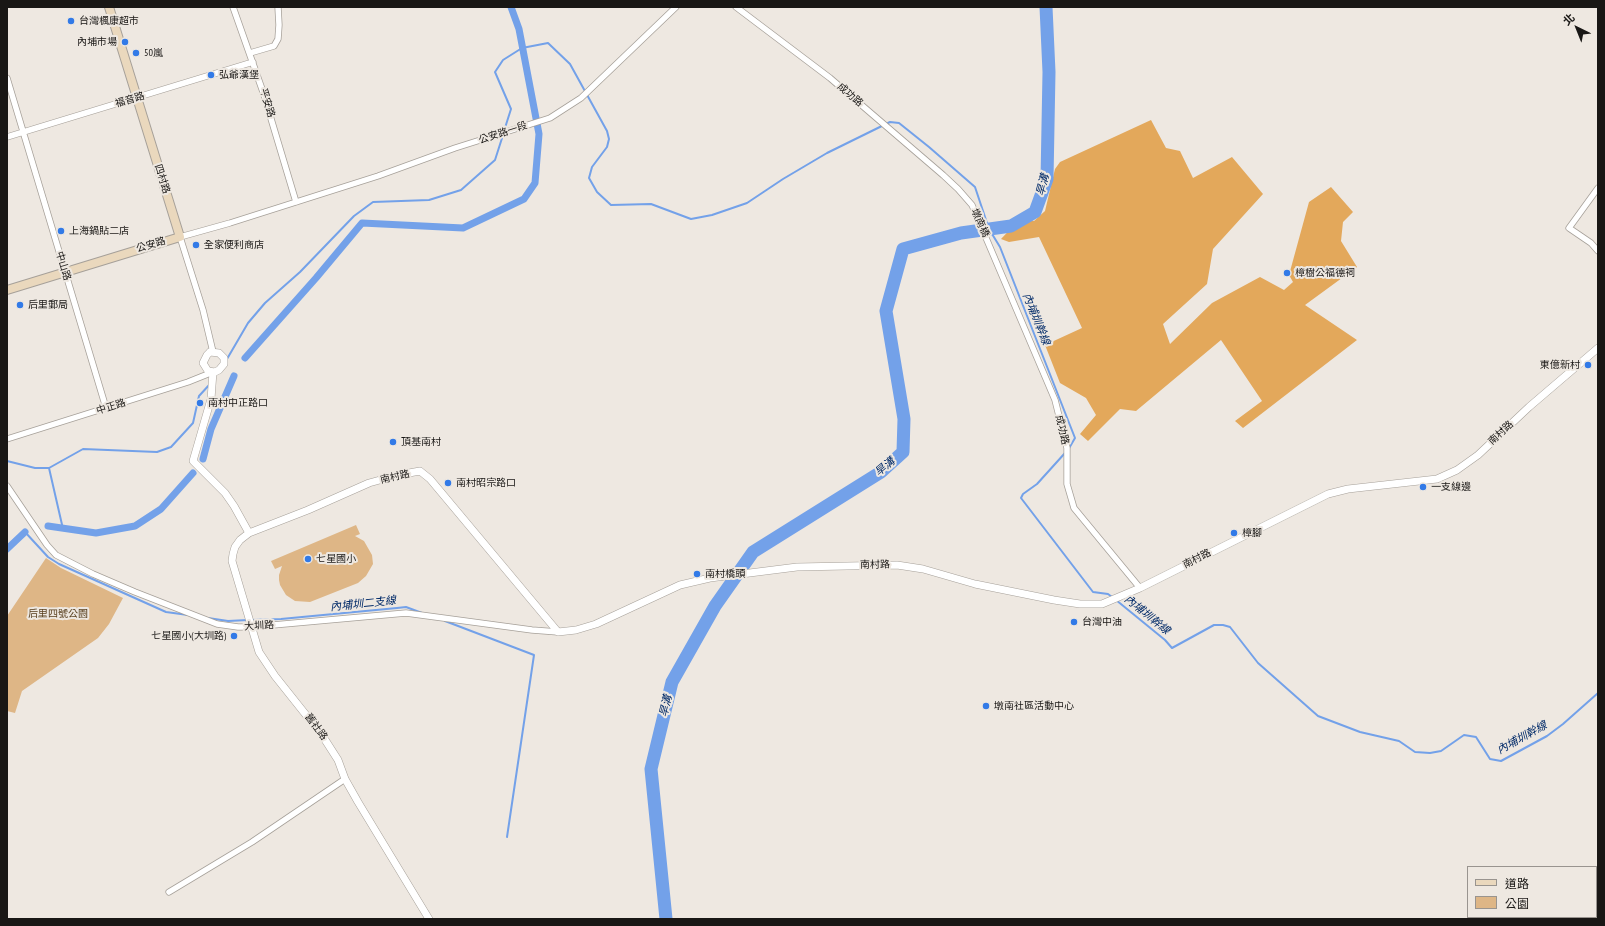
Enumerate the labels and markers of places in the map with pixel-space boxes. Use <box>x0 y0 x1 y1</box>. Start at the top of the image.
place label: 台灣楓康超市 <box>79 15 139 27</box>
marker: 台灣楓康超市 <box>66 16 76 26</box>
place label: 內埔市場 <box>77 36 117 48</box>
marker: 內埔市場 <box>120 37 130 47</box>
place label: 50嵐 <box>144 47 163 59</box>
marker: 50嵐 <box>131 48 141 58</box>
place label: 弘爺漢堡 <box>219 69 259 81</box>
marker: 弘爺漢堡 <box>206 70 216 80</box>
place label: 上海鍋貼二店 <box>69 225 129 237</box>
marker: 上海鍋貼二店 <box>56 226 66 236</box>
place label: 全家便利商店 <box>204 239 264 251</box>
marker: 全家便利商店 <box>191 240 201 250</box>
place label: 樟樹公福德祠 <box>1295 267 1355 279</box>
marker: 樟樹公福德祠 <box>1282 268 1292 278</box>
place label: 后里郵局 <box>28 299 68 311</box>
marker: 后里郵局 <box>15 300 25 310</box>
place label: 東億新村 <box>1540 359 1580 371</box>
marker: 東億新村 <box>1583 360 1593 370</box>
place label: 南村中正路口 <box>208 397 268 409</box>
marker: 南村中正路口 <box>195 398 205 408</box>
place label: 頂基南村 <box>401 436 441 448</box>
marker: 頂基南村 <box>388 437 398 447</box>
place label: 南村昭宗路口 <box>456 477 516 489</box>
marker: 南村昭宗路口 <box>443 478 453 488</box>
place label: 一支線邊 <box>1431 481 1471 493</box>
marker: 一支線邊 <box>1418 482 1428 492</box>
place label: 樟腳 <box>1242 527 1262 539</box>
marker: 樟腳 <box>1229 528 1239 538</box>
place label: 七星國小 <box>316 553 356 565</box>
marker: 七星國小 <box>303 554 313 564</box>
place label: 南村橋頭 <box>705 568 745 580</box>
marker: 南村橋頭 <box>692 569 702 579</box>
place label: 台灣中油 <box>1082 616 1122 628</box>
marker: 台灣中油 <box>1069 617 1079 627</box>
place label: 七星國小(大圳路) <box>151 630 226 642</box>
marker: 七星國小(大圳路) <box>229 631 239 641</box>
place label: 墩南社區活動中心 <box>994 700 1074 712</box>
marker: 墩南社區活動中心 <box>981 701 991 711</box>

